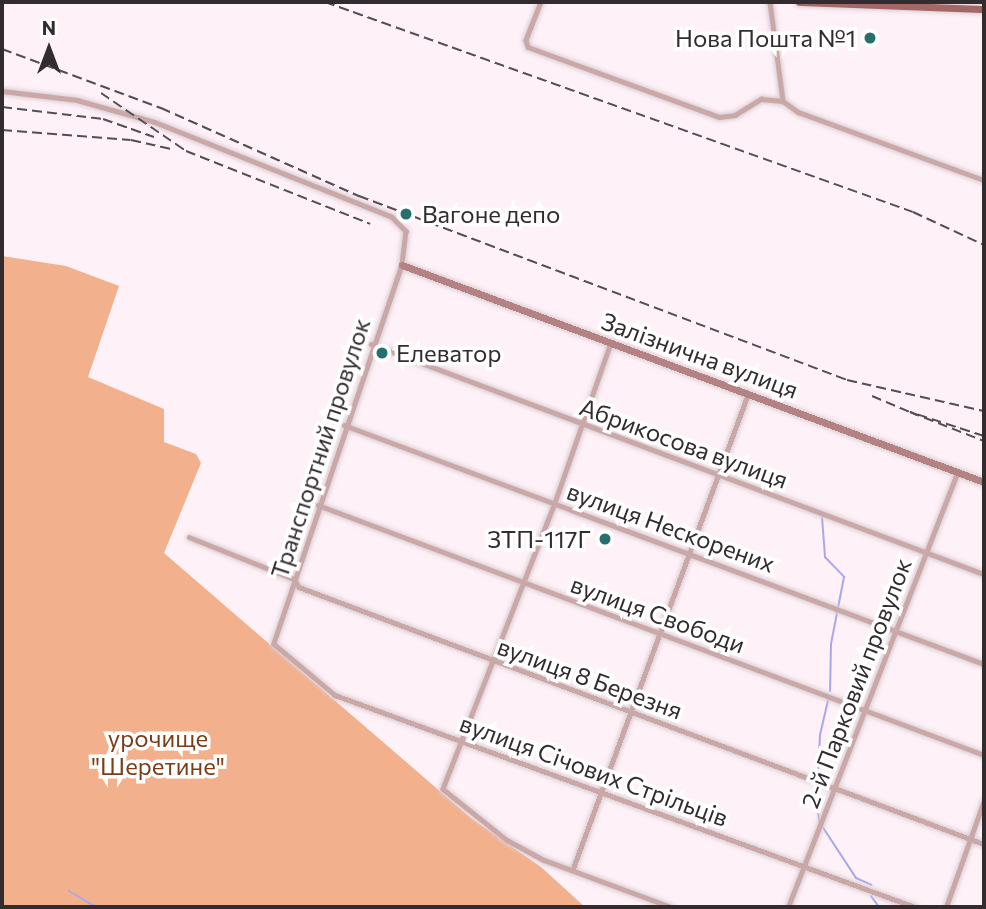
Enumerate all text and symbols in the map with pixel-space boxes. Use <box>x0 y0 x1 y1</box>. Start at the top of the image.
north arrow <box>14 14 84 84</box>
text: N <box>42 16 56 39</box>
place label: Нова Пошта №1 <box>675 24 856 52</box>
marker: Нова Пошта №1 <box>862 30 878 46</box>
place label: Вагоне депо <box>422 200 560 228</box>
marker: Вагоне депо <box>396 204 416 224</box>
street label: Залізнична вулиця <box>598 306 802 404</box>
street label: Транспортний провулок <box>264 314 376 582</box>
place label: Елеватор <box>396 339 501 367</box>
marker: Елеватор <box>374 345 390 361</box>
street label: Абрикосова вулиця <box>576 392 792 494</box>
street label: вулиця Нескорених <box>563 476 779 578</box>
place label: ЗТП-117Г <box>487 525 591 553</box>
marker: ЗТП-117Г <box>597 531 613 547</box>
street label: 2-й Парковий провулок <box>795 554 917 812</box>
street label: вулиця Свободи <box>567 569 749 659</box>
street label: вулиця 8 Березня <box>494 631 686 725</box>
street label: вулиця Січових Стрільців <box>456 708 732 832</box>
park label: урочище "Шеретине" <box>91 724 225 780</box>

